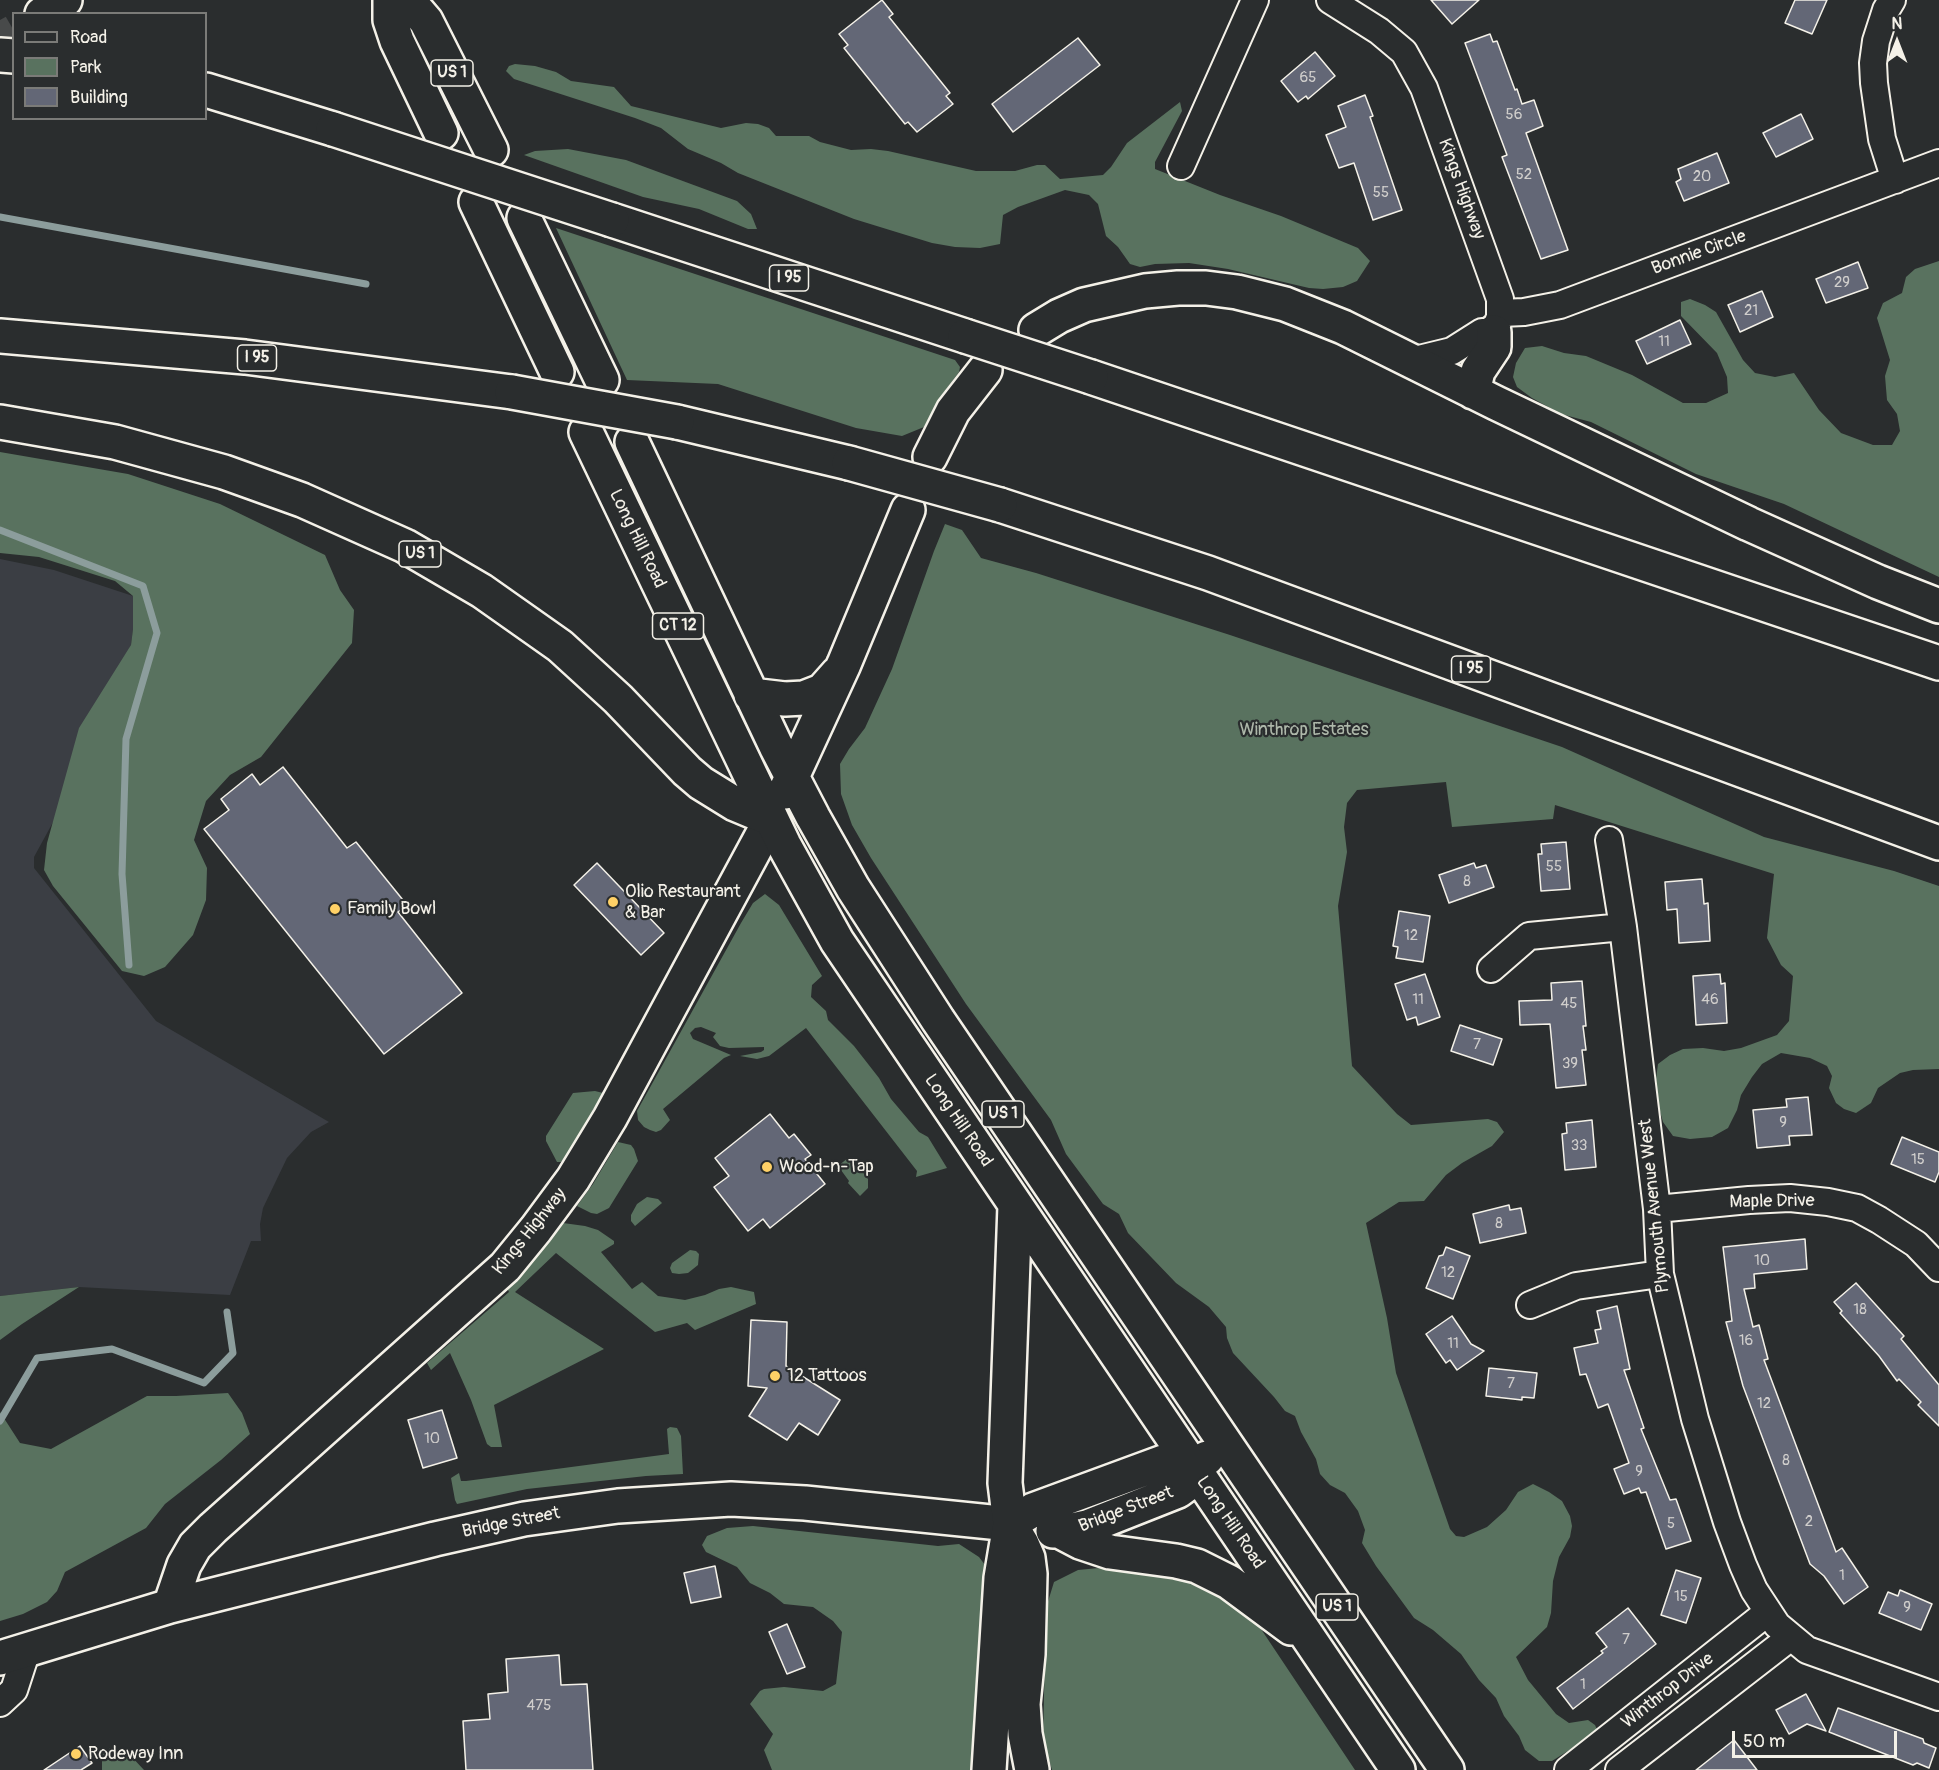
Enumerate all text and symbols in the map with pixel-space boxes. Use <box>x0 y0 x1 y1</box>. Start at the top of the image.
legend <box>12 12 207 120</box>
north arrow <box>1867 12 1927 72</box>
text: N <box>1892 14 1902 34</box>
text: Road <box>70 26 107 49</box>
text: Park <box>70 56 102 79</box>
road number: US 1 <box>431 60 473 86</box>
house number: 65 <box>1300 69 1316 87</box>
text: Building <box>70 86 128 109</box>
house number: 56 <box>1506 106 1522 124</box>
street label: Kings Highway <box>1433 136 1489 242</box>
house number: 52 <box>1516 166 1532 184</box>
house number: 20 <box>1693 168 1711 186</box>
house number: 55 <box>1373 184 1389 202</box>
street label: Bonnie Circle <box>1649 226 1749 280</box>
road number: I 95 <box>770 265 808 291</box>
house number: 29 <box>1834 274 1850 292</box>
house number: 21 <box>1744 302 1758 320</box>
house number: 11 <box>1658 333 1670 351</box>
road number: I 95 <box>238 345 276 371</box>
street label: Long Hill Road <box>604 486 670 592</box>
road number: US 1 <box>399 541 441 567</box>
road number: CT 12 <box>652 613 704 639</box>
road number: I 95 <box>1452 656 1490 682</box>
park label: Winthrop Estates <box>1239 719 1369 741</box>
house number: 55 <box>1546 858 1562 876</box>
house number: 8 <box>1463 873 1471 891</box>
place label: Olio Restaurant & Bar <box>625 881 741 924</box>
marker: Olio Restaurant & Bar <box>606 895 620 909</box>
place label: Family Bowl <box>347 898 436 920</box>
marker: Family Bowl <box>328 902 342 916</box>
house number: 12 <box>1404 927 1418 945</box>
house number: 11 <box>1412 991 1424 1009</box>
house number: 46 <box>1701 991 1719 1009</box>
house number: 45 <box>1561 995 1577 1013</box>
house number: 7 <box>1473 1036 1481 1054</box>
house number: 39 <box>1562 1055 1578 1073</box>
street label: Long Hill Road <box>919 1071 997 1171</box>
road number: US 1 <box>982 1101 1024 1127</box>
house number: 9 <box>1779 1114 1787 1132</box>
street label: Plymouth Avenue West <box>1635 1118 1675 1294</box>
house number: 33 <box>1571 1137 1587 1155</box>
house number: 15 <box>1911 1151 1925 1169</box>
place label: Wood-n-Tap <box>779 1156 874 1178</box>
marker: Wood-n-Tap <box>760 1160 774 1174</box>
street label: Kings Highway <box>488 1184 572 1280</box>
street label: Maple Drive <box>1729 1190 1815 1214</box>
house number: 8 <box>1495 1215 1503 1233</box>
house number: 10 <box>1754 1252 1770 1270</box>
house number: 12 <box>1441 1264 1455 1282</box>
house number: 18 <box>1853 1301 1867 1319</box>
house number: 16 <box>1739 1332 1753 1350</box>
house number: 11 <box>1447 1335 1459 1353</box>
place label: 12 Tattoos <box>787 1365 867 1387</box>
marker: 12 Tattoos <box>768 1369 782 1383</box>
house number: 7 <box>1507 1375 1515 1393</box>
house number: 12 <box>1757 1395 1771 1413</box>
house number: 10 <box>424 1430 440 1448</box>
house number: 8 <box>1782 1452 1790 1470</box>
house number: 9 <box>1635 1463 1643 1481</box>
street label: Long Hill Road <box>1191 1473 1269 1573</box>
street label: Bridge Street <box>1076 1482 1176 1538</box>
street label: Bridge Street <box>460 1503 562 1543</box>
house number: 2 <box>1805 1513 1813 1531</box>
house number: 5 <box>1667 1515 1675 1533</box>
house number: 1 <box>1839 1567 1845 1585</box>
house number: 15 <box>1674 1588 1688 1606</box>
road number: US 1 <box>1316 1594 1358 1620</box>
house number: 9 <box>1903 1599 1911 1617</box>
house number: 7 <box>1622 1631 1630 1649</box>
street label: Winthrop Drive <box>1618 1648 1718 1734</box>
house number: 1 <box>1580 1676 1586 1694</box>
house number: 475 <box>527 1697 551 1715</box>
scale bar <box>1735 1719 1900 1757</box>
text: 50 m <box>1743 1730 1785 1753</box>
place label: Rodeway Inn <box>88 1743 184 1765</box>
marker: Rodeway Inn <box>69 1747 83 1761</box>

